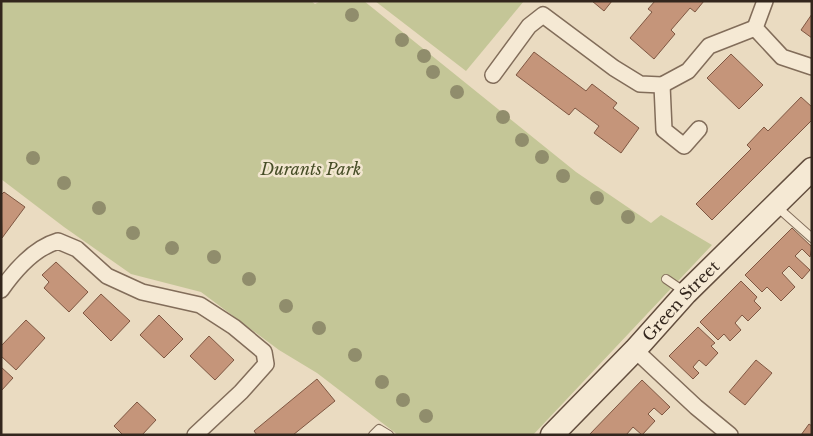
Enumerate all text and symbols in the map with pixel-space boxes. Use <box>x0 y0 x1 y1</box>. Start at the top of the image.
park label: Durants Park <box>260 159 361 179</box>
street label: Green Street <box>638 256 723 345</box>

